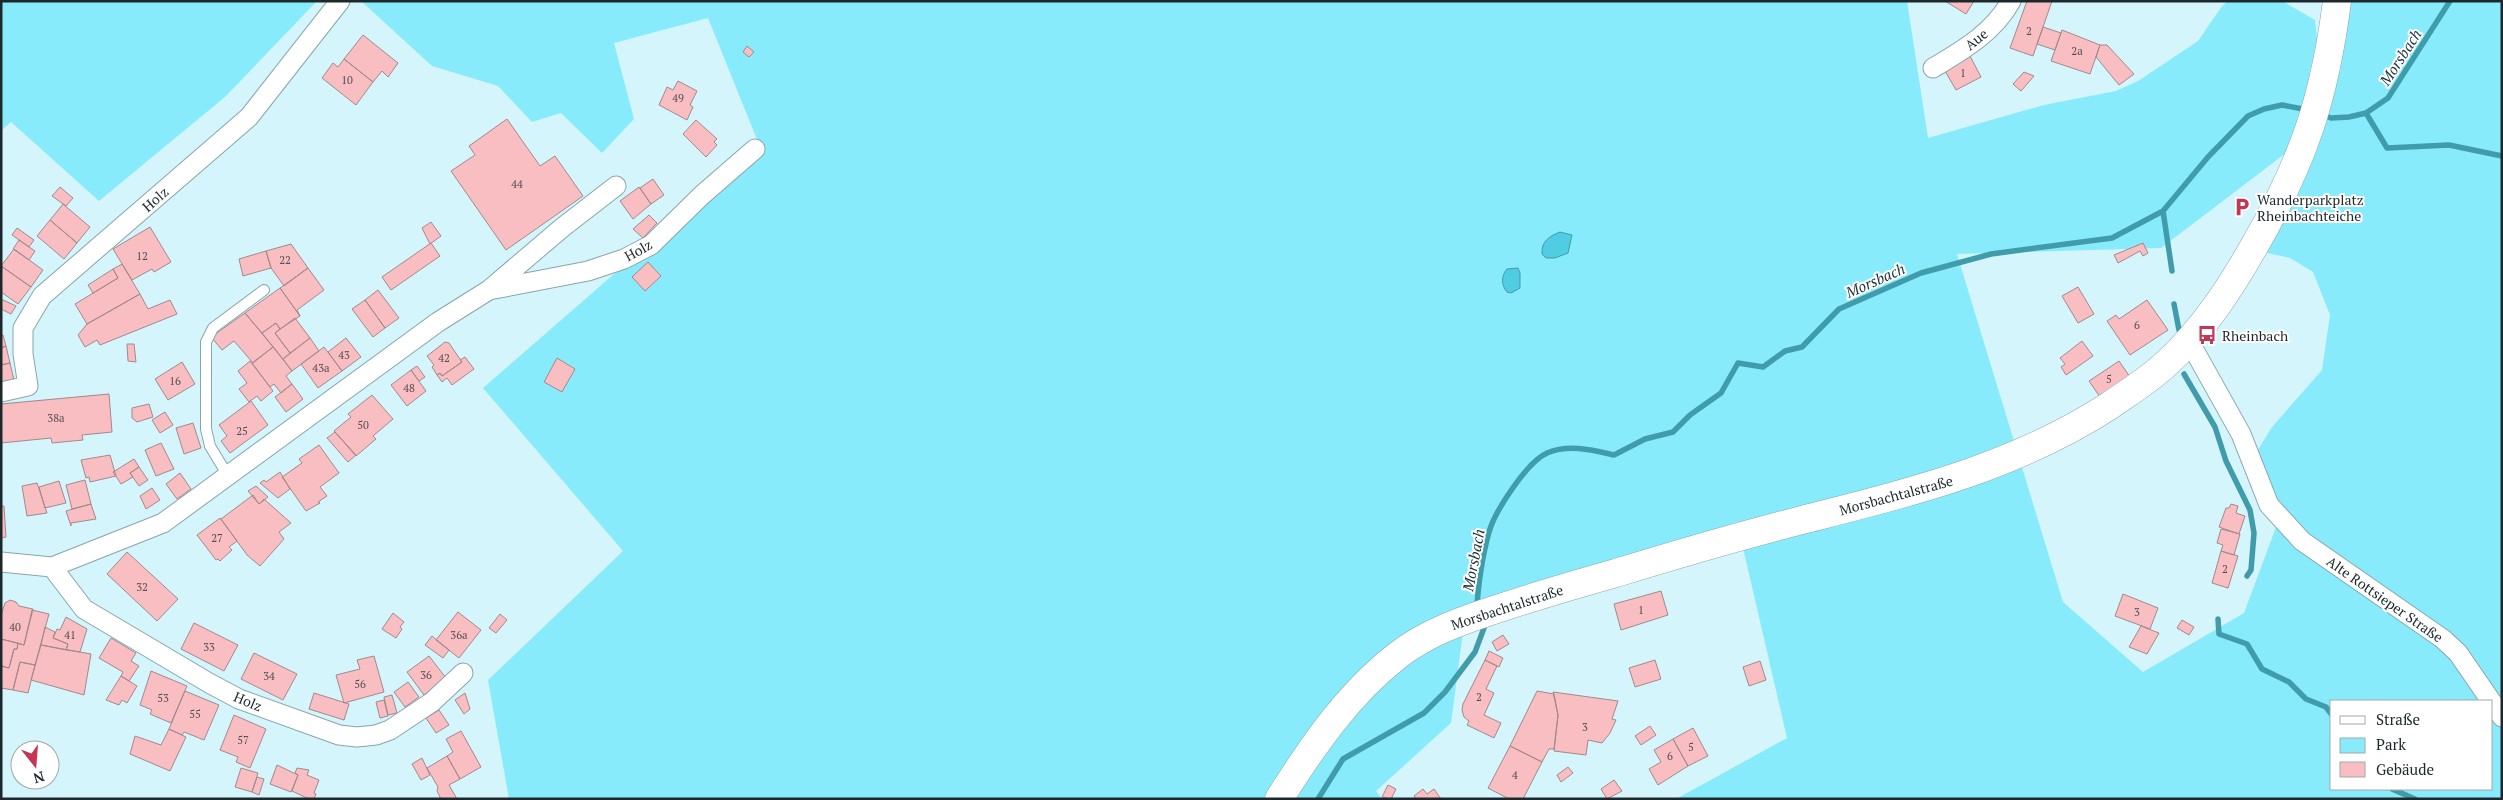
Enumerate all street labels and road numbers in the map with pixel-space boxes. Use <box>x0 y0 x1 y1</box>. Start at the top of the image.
street label: Aue <box>1960 24 1992 54</box>
street label: Holz <box>138 182 172 216</box>
street label: Holz <box>621 235 655 265</box>
street label: Morsbachtalstraße <box>1837 471 1955 519</box>
street label: Alte Rottsieper Straße <box>2323 552 2447 646</box>
street label: Morsbachtalstraße <box>1448 580 1566 634</box>
street label: Holz <box>231 687 265 715</box>

